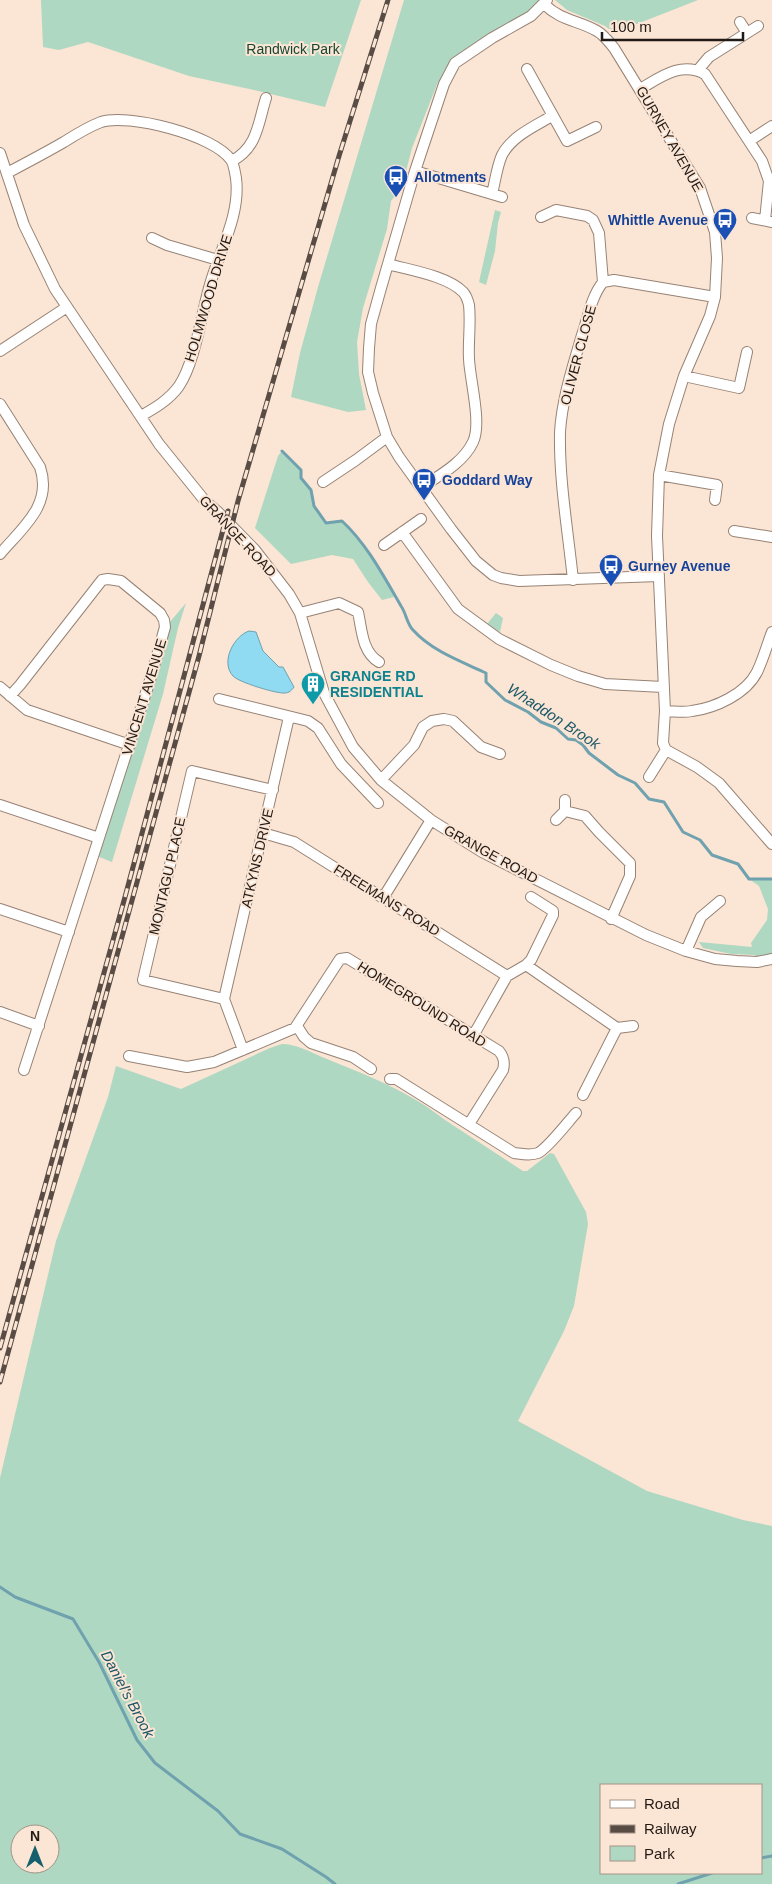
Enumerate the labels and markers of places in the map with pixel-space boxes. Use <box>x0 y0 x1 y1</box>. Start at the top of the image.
bus stop icon: Allotments <box>383 164 409 198</box>
place label: Allotments <box>414 169 487 185</box>
bus stop icon: Whittle Avenue <box>712 207 738 241</box>
place label: Whittle Avenue <box>608 212 708 228</box>
bus stop icon: Goddard Way <box>411 467 437 501</box>
place label: Goddard Way <box>442 472 533 488</box>
bus stop icon: Gurney Avenue <box>598 553 624 587</box>
place label: Gurney Avenue <box>628 558 731 574</box>
place label: GRANGE RD RESIDENTIAL <box>330 668 424 700</box>
building icon: GRANGE RD RESIDENTIAL <box>300 671 326 705</box>

